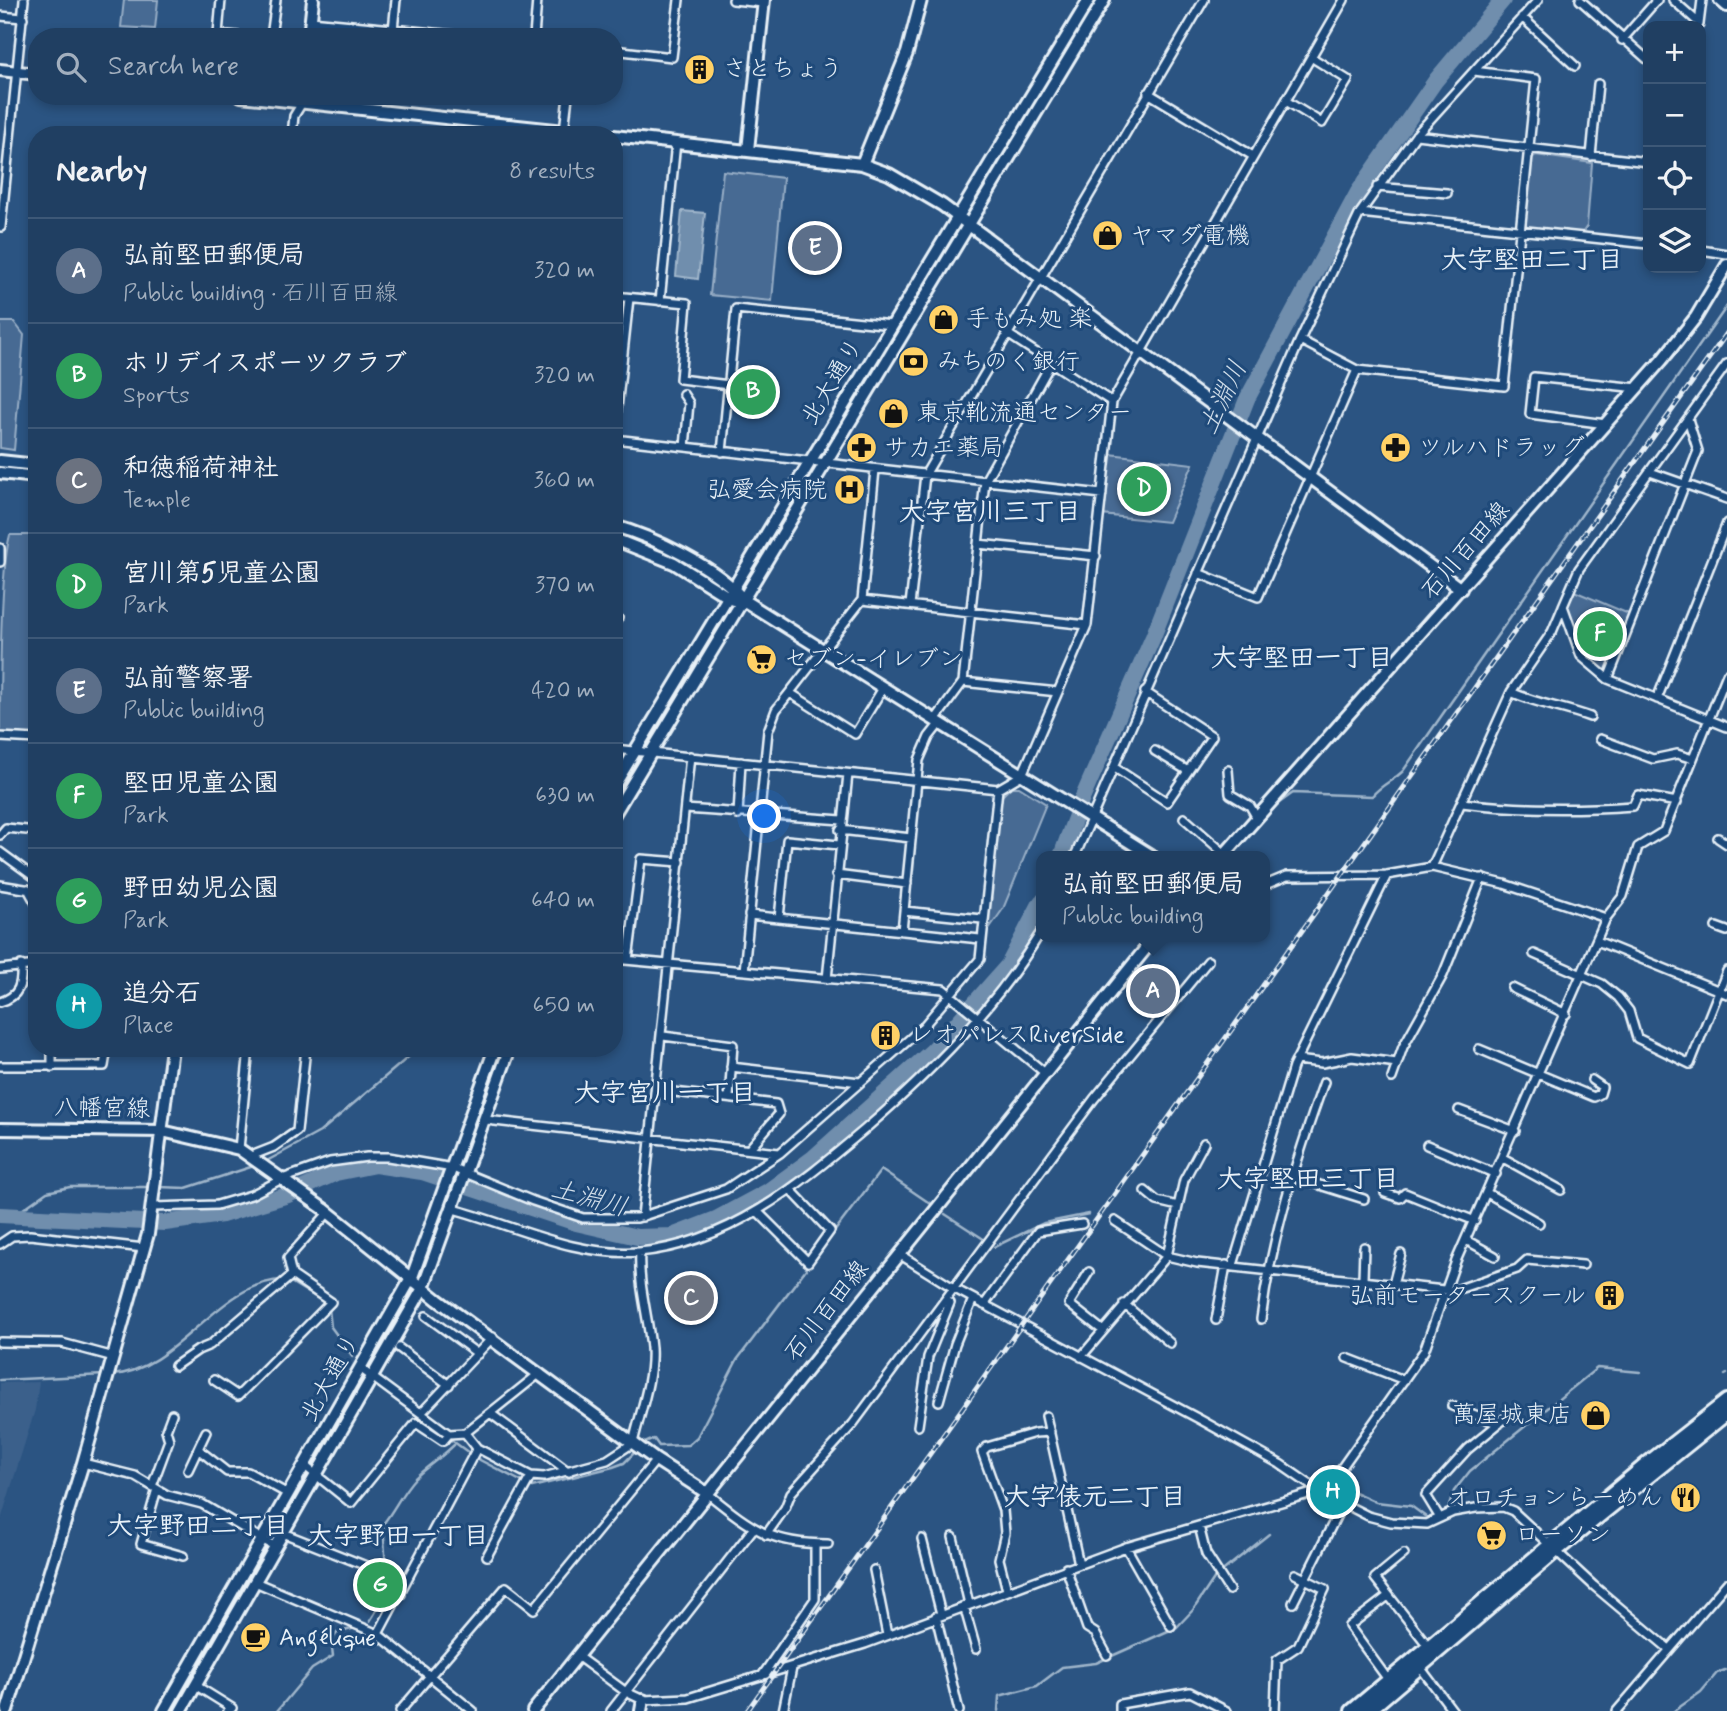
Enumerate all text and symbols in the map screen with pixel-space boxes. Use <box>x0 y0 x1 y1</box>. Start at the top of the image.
map controls <box>1643 21 1706 273</box>
button: + <box>1643 21 1706 84</box>
search box <box>28 28 623 105</box>
icon: search <box>52 48 90 86</box>
text: Search here <box>108 50 239 84</box>
building icon: さとちょう <box>683 52 717 86</box>
place label: さとちょう <box>723 54 843 85</box>
button: − <box>1643 84 1706 147</box>
button: locate <box>1643 147 1706 210</box>
text: Nearby <box>56 152 147 191</box>
text: 8 results <box>509 157 595 187</box>
button: layers <box>1643 210 1706 273</box>
shop icon: ヤマダ電機 <box>1090 219 1124 253</box>
place label: ヤマダ電機 <box>1130 221 1250 252</box>
pin: E <box>792 222 838 274</box>
text: 弘前堅田郵便局 <box>123 239 305 273</box>
district label: 大字堅田二丁目 <box>1441 244 1623 278</box>
text: A <box>71 256 87 286</box>
text: 320 m <box>534 256 595 286</box>
text: Public building · 石川百田線 <box>123 279 397 309</box>
shop icon: 手もみ処 楽 <box>926 302 960 336</box>
place label: 手もみ処 楽 <box>966 304 1092 335</box>
street label: 北大通り <box>795 333 871 431</box>
bank icon: みちのく銀行 <box>897 345 931 379</box>
text: ホリデイスポーツクラブ <box>123 347 407 381</box>
place label: みちのく銀行 <box>937 347 1080 378</box>
water label: 土淵川 <box>1192 355 1256 441</box>
text: B <box>72 361 86 391</box>
text: 320 m <box>534 361 595 391</box>
pin: B <box>730 366 776 418</box>
text: Sports <box>123 381 190 411</box>
shop icon: 東京靴流通センター <box>877 396 911 430</box>
place label: 東京靴流通センター <box>917 398 1132 429</box>
pharmacy icon: サカエ薬局 <box>844 431 878 465</box>
pharmacy icon: ツルハドラッグ <box>1378 431 1412 465</box>
place label: サカエ薬局 <box>884 433 1004 464</box>
place label: ツルハドラッグ <box>1418 433 1585 464</box>
text: 和徳稲荷神社 <box>123 452 279 486</box>
pin: D <box>1121 463 1167 515</box>
text: C <box>71 466 87 496</box>
text: 360 m <box>534 466 595 496</box>
hospital icon: 弘愛会病院 <box>833 473 867 507</box>
place label: 弘愛会病院 <box>707 475 827 506</box>
text: Temple <box>123 486 191 516</box>
district label: 大字宮川三丁目 <box>899 496 1081 530</box>
street label: 石川百田線 <box>1415 496 1517 606</box>
text: 宮川第5児童公園 <box>123 557 321 591</box>
text: D <box>71 571 87 601</box>
text: 370 m <box>535 571 595 601</box>
text: Park <box>123 591 169 621</box>
pin: F <box>1577 608 1623 660</box>
supermarket icon: セブン-イレブン <box>744 642 778 676</box>
district label: 大字堅田一丁目 <box>1211 642 1393 676</box>
place label: セブン-イレブン <box>784 644 963 675</box>
text: 弘前警察署 <box>123 662 253 696</box>
text: E <box>72 676 86 706</box>
text: 420 m <box>531 676 595 706</box>
text: Public building <box>123 696 265 726</box>
text: 堅田児童公園 <box>123 767 279 801</box>
text: F <box>73 781 85 811</box>
text: 630 m <box>535 781 595 811</box>
your location <box>747 799 781 833</box>
text: Park <box>123 801 169 831</box>
popup <box>1036 851 1270 942</box>
text: 弘前堅田郵便局 <box>1062 868 1244 902</box>
text: 野田幼児公園 <box>123 872 279 906</box>
text: G <box>71 886 87 916</box>
text: 640 m <box>531 886 595 916</box>
text: Public building <box>1062 902 1204 932</box>
text: Park <box>123 906 169 936</box>
pin: A <box>1130 965 1176 1017</box>
text: 追分石 <box>123 977 201 1011</box>
text: H <box>71 991 87 1021</box>
text: 650 m <box>533 991 595 1021</box>
text: Place <box>123 1011 174 1041</box>
building icon: レオパレスRiverSide <box>869 1018 903 1052</box>
place label: レオパレスRiverSide <box>909 1020 1125 1051</box>
district label: 大字宮川一丁目 <box>574 1077 756 1111</box>
street label: 八幡宮線 <box>54 1093 150 1125</box>
district label: 大字堅田三丁目 <box>1217 1163 1399 1197</box>
water label: 土淵川 <box>547 1172 631 1226</box>
street label: 石川百田線 <box>778 1254 876 1368</box>
pin: C <box>668 1272 714 1324</box>
building icon: 弘前モータースクール <box>1592 1279 1626 1313</box>
place label: 弘前モータースクール <box>1349 1281 1586 1312</box>
street label: 北大通り <box>294 1329 368 1427</box>
shop icon: 萬屋城東店 <box>1578 1398 1612 1432</box>
place label: 萬屋城東店 <box>1452 1400 1572 1431</box>
pin: H <box>1310 1466 1356 1518</box>
district label: 大字俵元二丁目 <box>1004 1481 1186 1515</box>
restaurant icon: オロチョンらーめん <box>1669 1481 1703 1515</box>
place label: オロチョンらーめん <box>1447 1483 1663 1514</box>
district label: 大字野田二丁目 <box>107 1510 289 1544</box>
supermarket icon: ローソン <box>1475 1518 1509 1552</box>
district label: 大字野田一丁目 <box>307 1520 489 1554</box>
place label: ローソン <box>1515 1520 1611 1551</box>
pin: G <box>357 1559 403 1611</box>
cafe icon: Angélique <box>239 1621 273 1655</box>
place label: Angélique <box>279 1623 376 1657</box>

